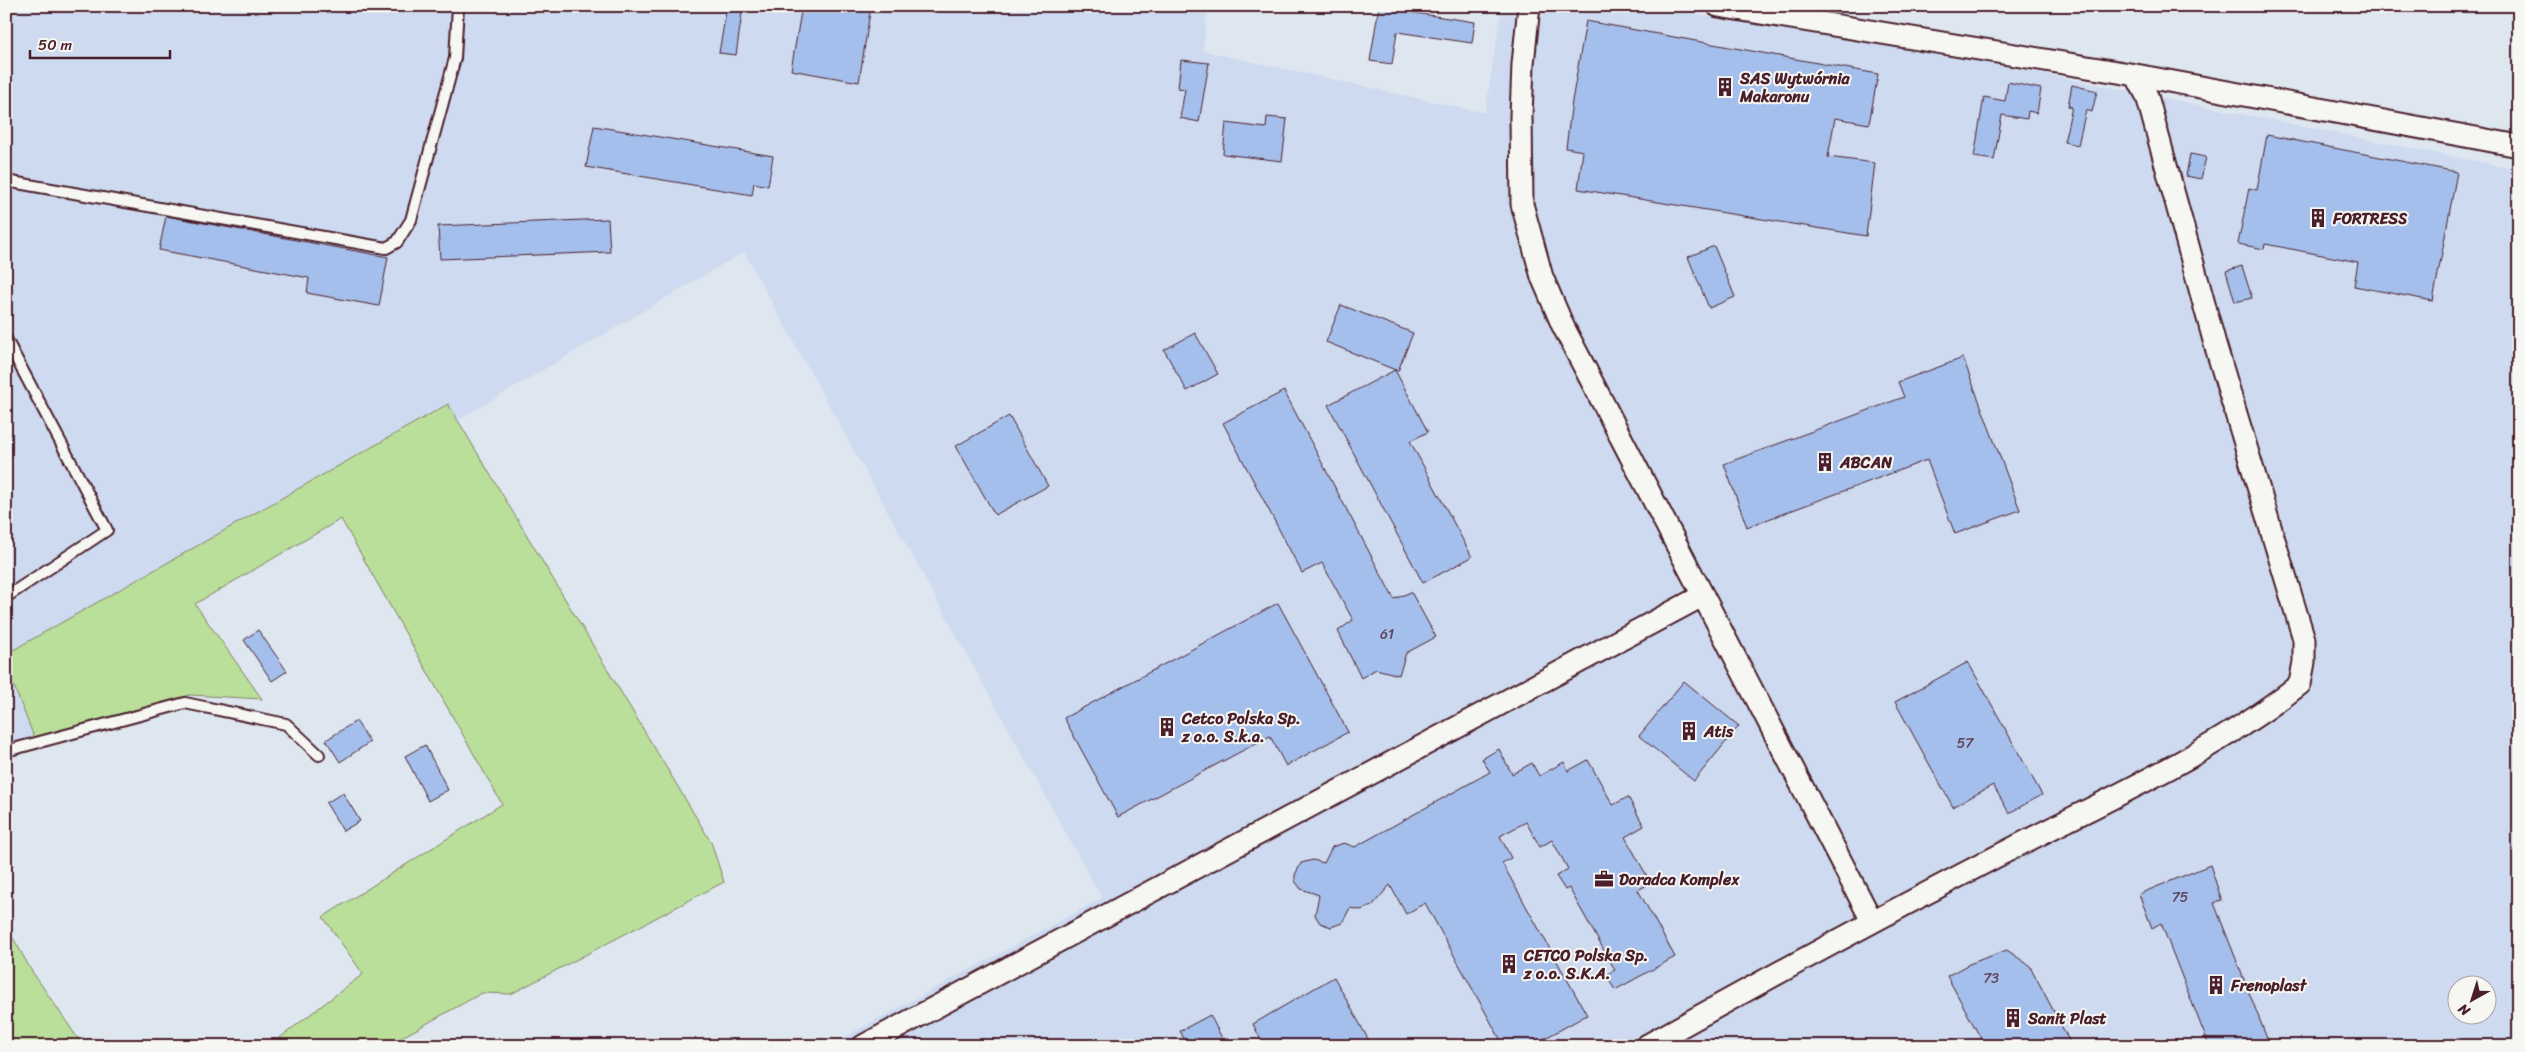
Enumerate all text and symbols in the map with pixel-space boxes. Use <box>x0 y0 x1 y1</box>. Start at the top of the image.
scale bar <box>30 28 170 60</box>
text: 50 m <box>38 32 73 58</box>
place label: SAS Wytwórnia Makaronu <box>1739 64 1851 111</box>
building icon: SAS Wytwórnia Makaronu <box>1714 76 1736 98</box>
place label: FORTRESS <box>2332 204 2407 233</box>
building icon: FORTRESS <box>2307 207 2329 229</box>
place label: ABCAN <box>1839 448 1893 477</box>
building icon: ABCAN <box>1814 451 1836 473</box>
house number: 61 <box>1380 622 1394 647</box>
place label: Cetco Polska Sp. z o.o. S.k.a. <box>1181 704 1301 751</box>
building icon: Cetco Polska Sp. z o.o. S.k.a. <box>1156 716 1178 738</box>
place label: Atis <box>1703 717 1734 746</box>
building icon: Atis <box>1678 720 1700 742</box>
house number: 57 <box>1957 731 1974 756</box>
place label: Doradca Komplex <box>1619 865 1740 894</box>
office icon: Doradca Komplex <box>1593 868 1615 890</box>
house number: 75 <box>2172 885 2189 910</box>
place label: CETCO Polska Sp. z o.o. S.K.A. <box>1523 941 1648 988</box>
building icon: CETCO Polska Sp. z o.o. S.K.A. <box>1498 953 1520 975</box>
house number: 73 <box>1983 966 1999 991</box>
place label: Frenoplast <box>2230 971 2308 1000</box>
building icon: Frenoplast <box>2205 974 2227 996</box>
north arrow <box>2448 974 2498 1024</box>
text: N <box>2452 997 2477 1023</box>
place label: Sanit Plast <box>2027 1004 2107 1033</box>
building icon: Sanit Plast <box>2002 1007 2024 1029</box>

